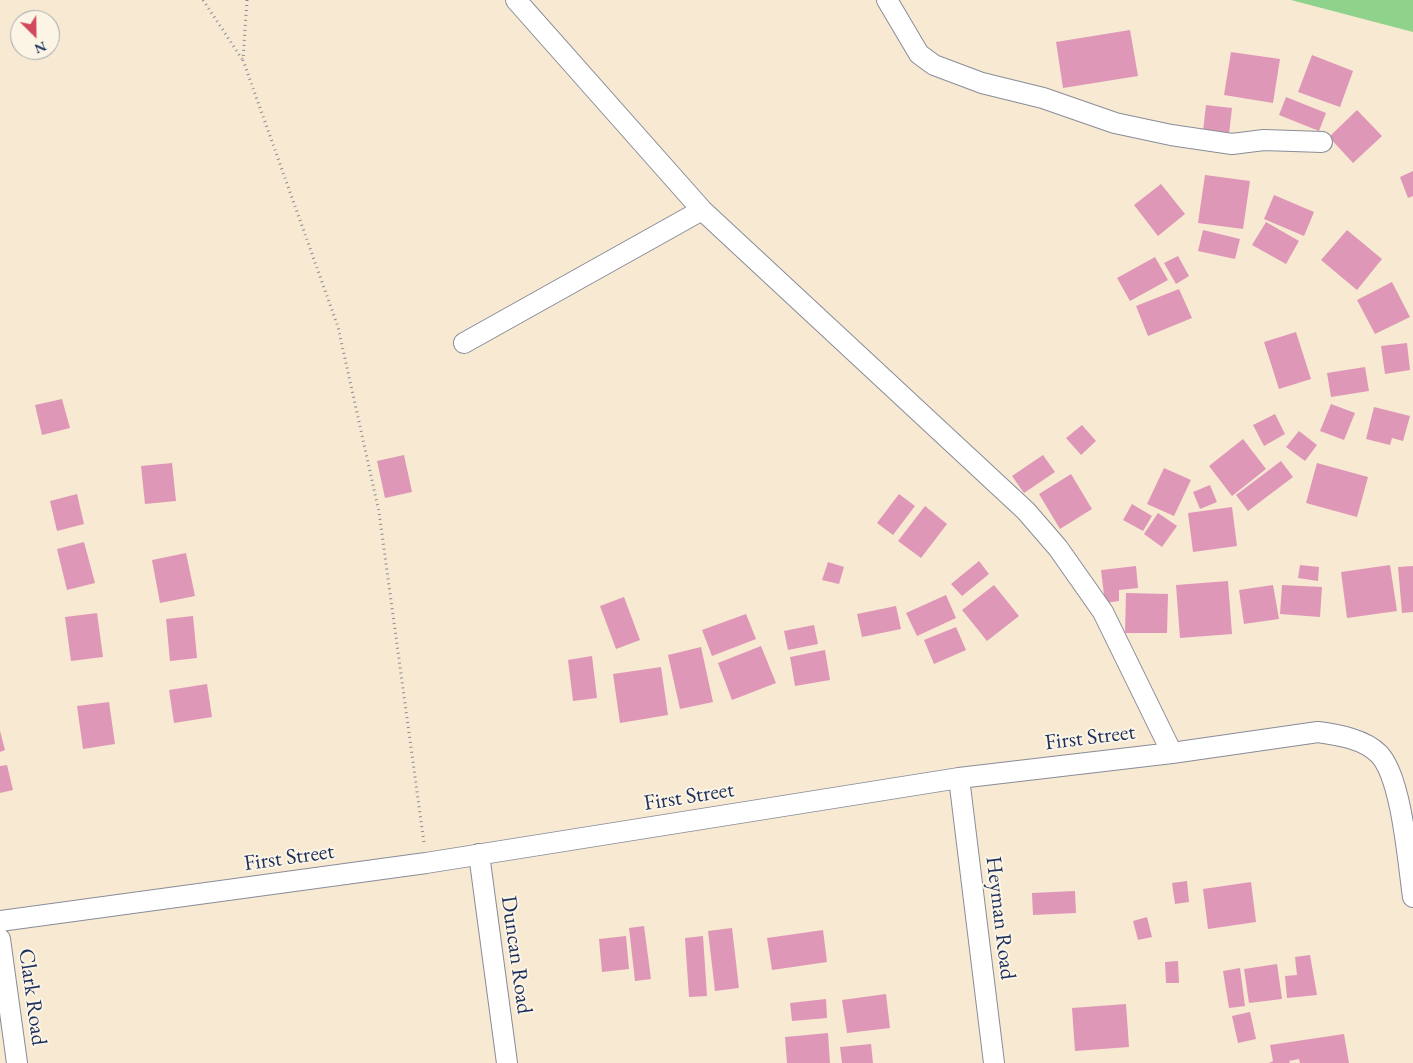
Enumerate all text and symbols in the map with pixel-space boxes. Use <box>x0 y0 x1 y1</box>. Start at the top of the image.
north arrow <box>10 10 60 60</box>
text: N <box>32 37 49 58</box>
street label: First Street <box>1043 719 1137 757</box>
street label: First Street <box>642 777 736 817</box>
street label: First Street <box>242 839 336 877</box>
street label: Heyman Road <box>979 855 1021 981</box>
street label: Duncan Road <box>495 894 537 1016</box>
street label: Clark Road <box>12 947 52 1047</box>

